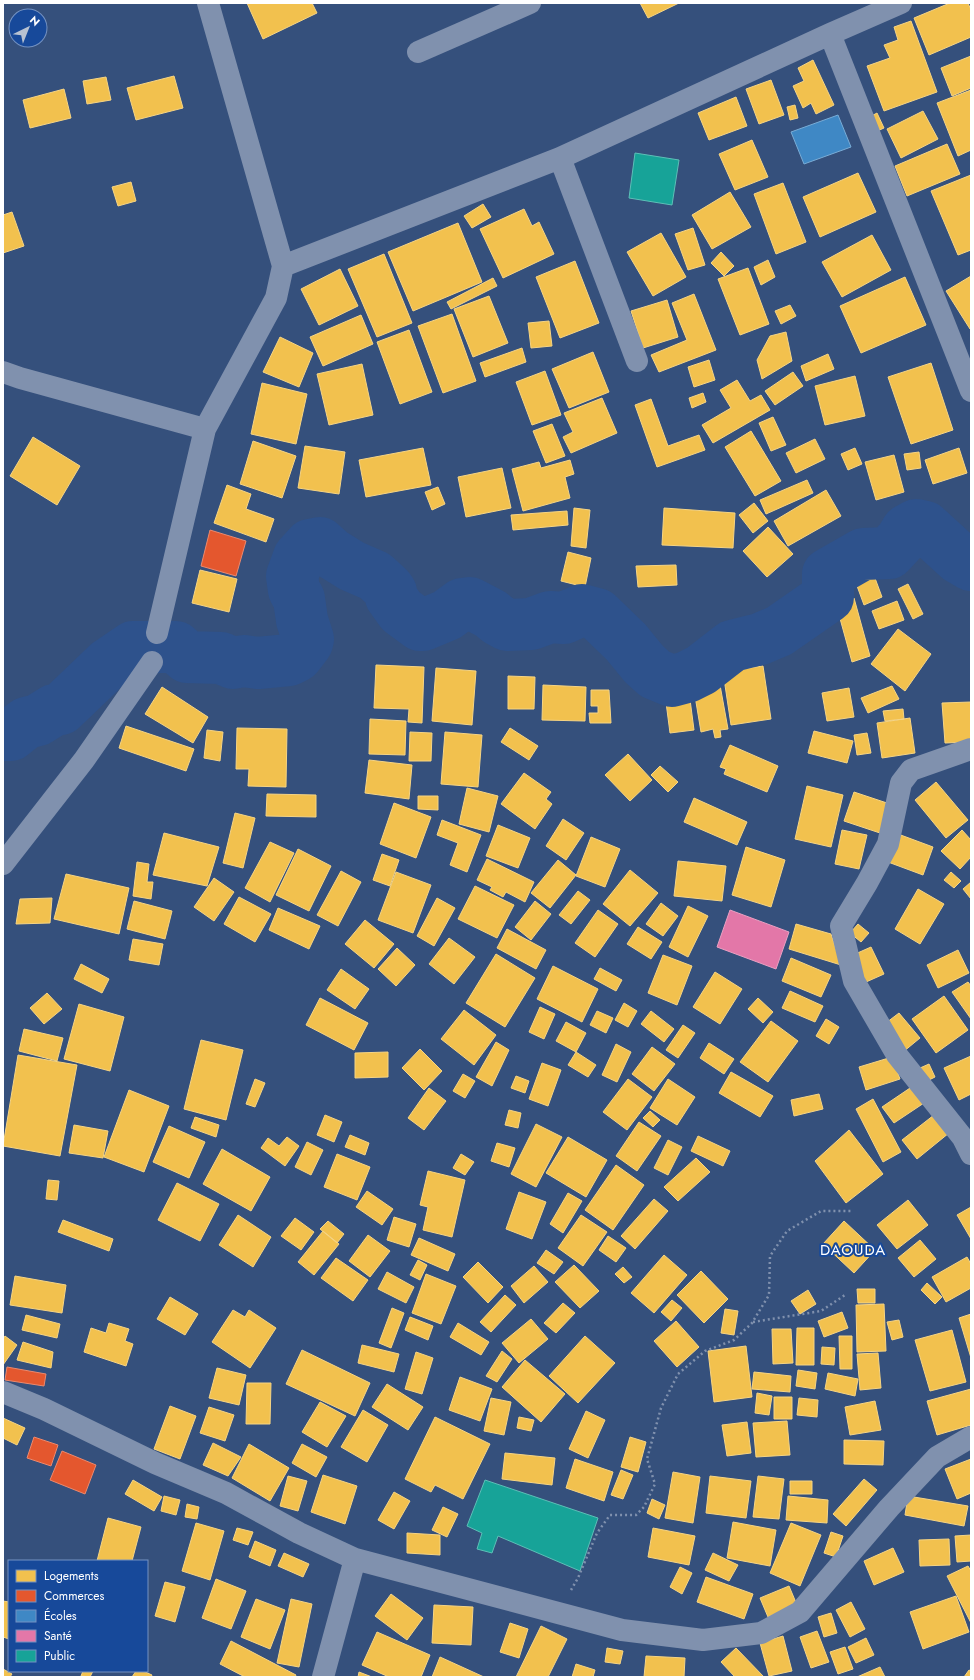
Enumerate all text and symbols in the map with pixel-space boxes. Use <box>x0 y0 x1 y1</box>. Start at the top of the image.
north arrow <box>8 8 48 48</box>
text: N <box>26 12 43 30</box>
district label: DAOUDA <box>820 1239 886 1261</box>
legend <box>8 1560 148 1672</box>
text: Logements <box>44 1567 99 1585</box>
text: Commerces <box>44 1587 105 1605</box>
text: Écoles <box>44 1607 77 1625</box>
text: Santé <box>44 1627 72 1645</box>
text: Public <box>44 1647 75 1665</box>

